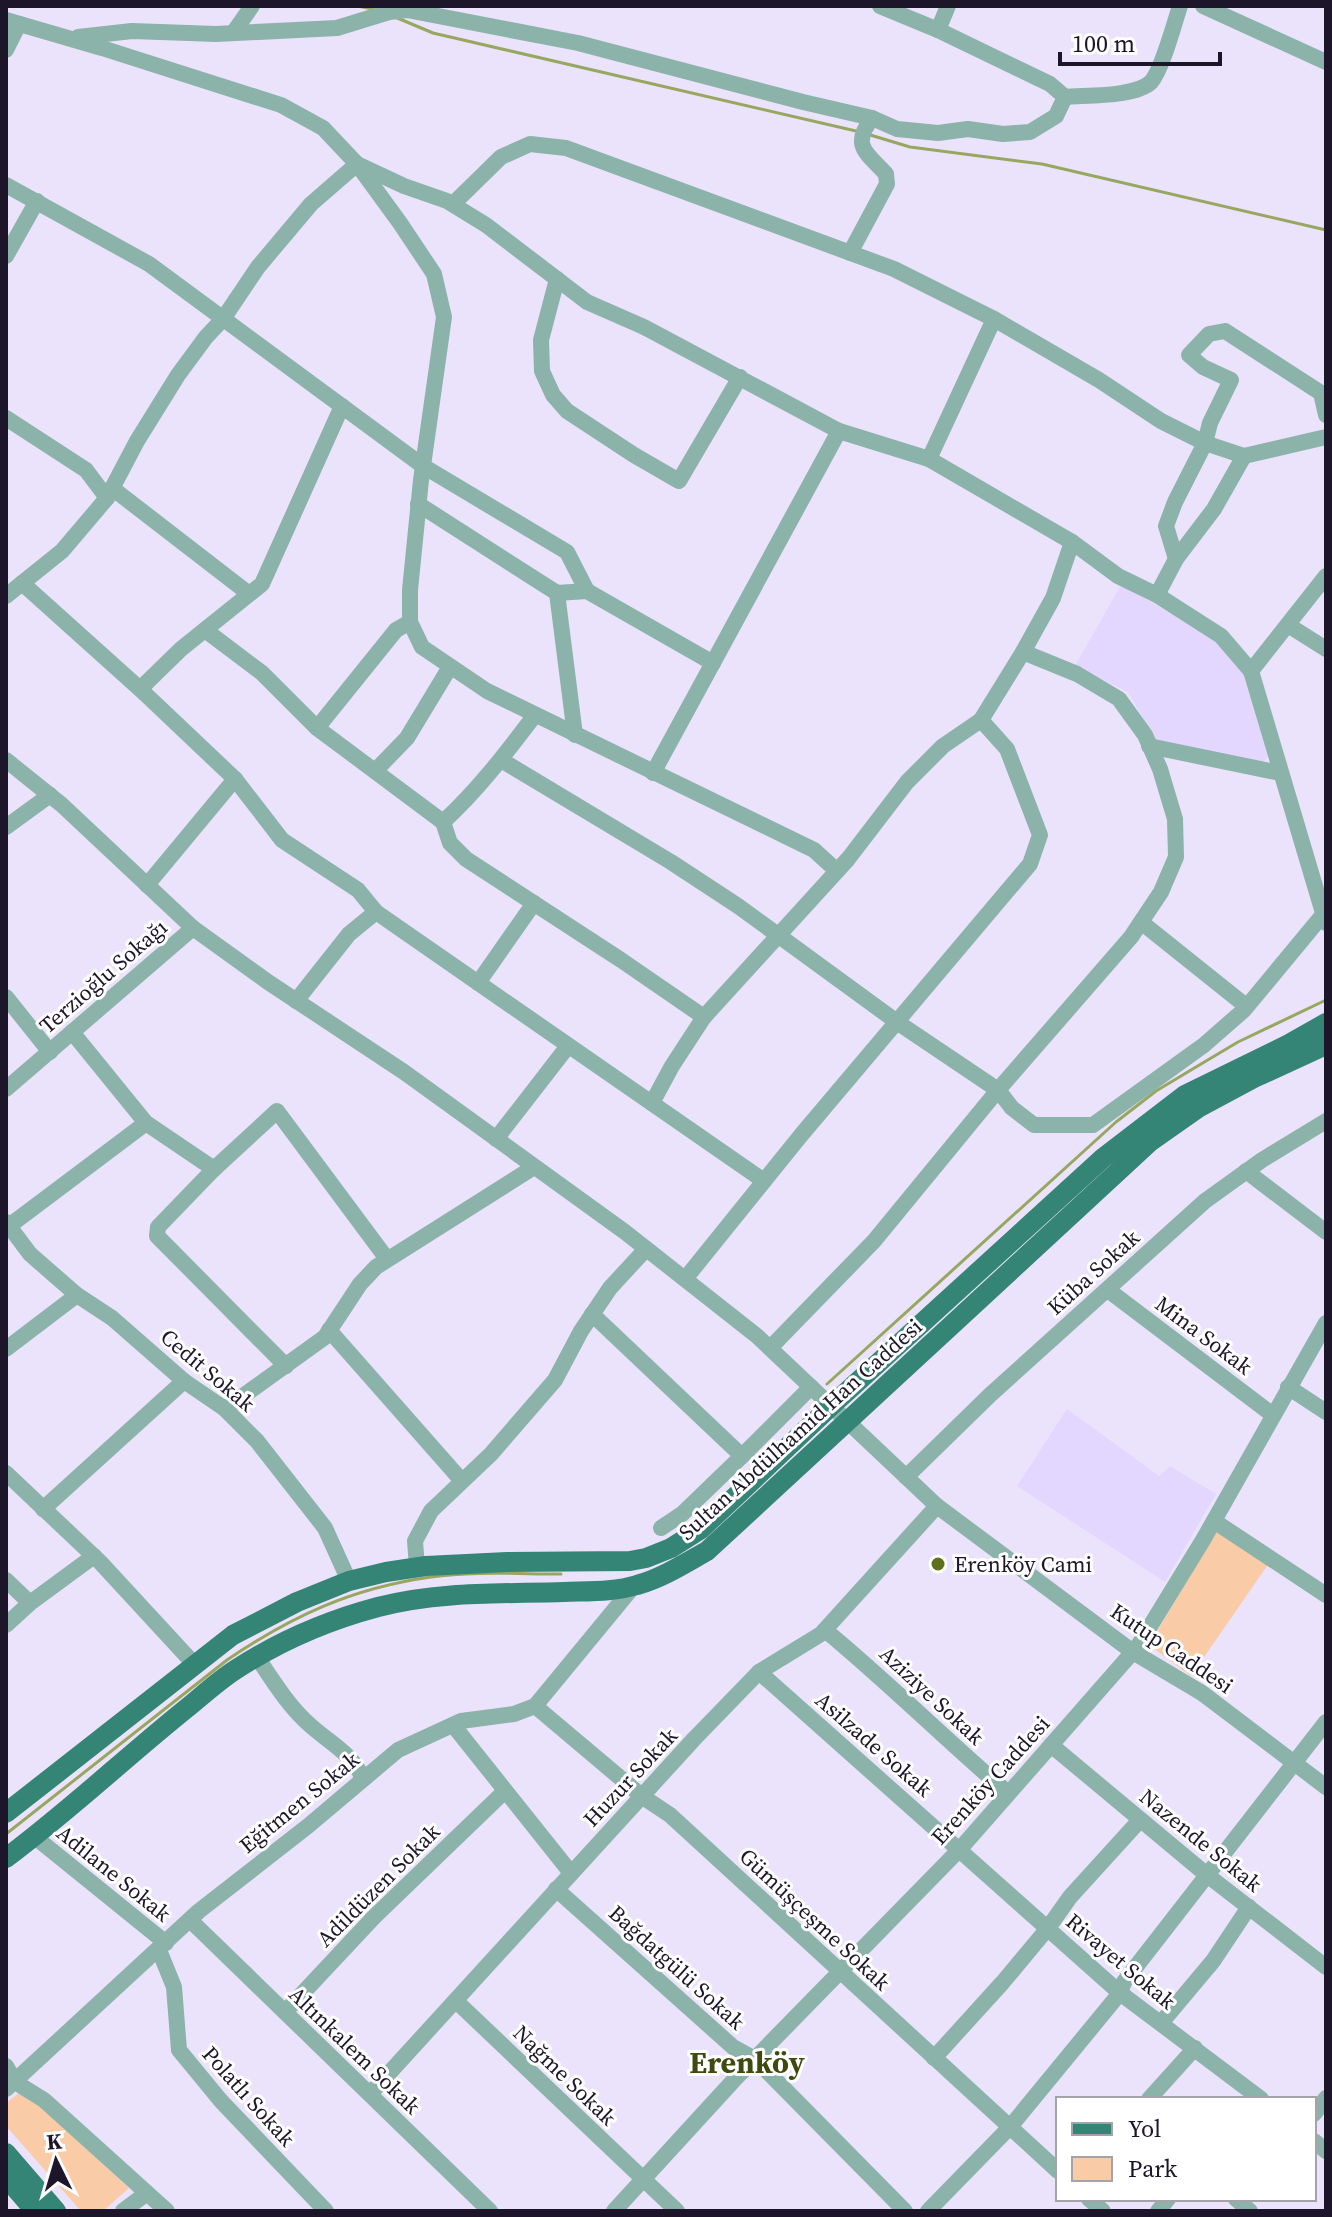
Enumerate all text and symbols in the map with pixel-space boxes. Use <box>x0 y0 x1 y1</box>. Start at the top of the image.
scale bar <box>1060 16 1220 66</box>
text: 100 m <box>1072 27 1135 60</box>
street label: Terzioğlu Sokağı <box>33 912 173 1040</box>
street label: Küba Sokak <box>1040 1222 1146 1321</box>
street label: Mina Sokak <box>1149 1289 1259 1382</box>
street label: Sultan Abdülhamid Han Caddesi <box>672 1311 928 1547</box>
street label: Cedit Sokak <box>154 1322 262 1419</box>
place label: Erenköy Cami <box>954 1549 1092 1579</box>
marker: Erenköy Cami <box>929 1555 947 1573</box>
street label: Kutup Caddesi <box>1105 1596 1239 1700</box>
street label: Aziziye Sokak <box>873 1639 992 1752</box>
street label: Asilzade Sokak <box>809 1685 940 1804</box>
street label: Erenköy Caddesi <box>924 1709 1056 1851</box>
street label: Huzur Sokak <box>576 1720 684 1833</box>
street label: Eğitmen Sokak <box>233 1744 366 1860</box>
street label: Nazende Sokak <box>1134 1781 1269 1899</box>
street label: Adildüzen Sokak <box>310 1816 447 1953</box>
street label: Adilane Sokak <box>51 1818 178 1929</box>
street label: Gümüşçeşme Sokak <box>733 1841 898 1997</box>
street label: Bağdatgülü Sokak <box>602 1898 752 2037</box>
street label: Rivayet Sokak <box>1060 1906 1183 2016</box>
street label: Altınkalem Sokak <box>283 1979 428 2121</box>
street label: Nağme Sokak <box>507 2018 624 2133</box>
street label: Polatlı Sokak <box>196 2039 303 2153</box>
district label: Erenköy <box>689 2042 805 2083</box>
legend <box>1056 2097 1316 2201</box>
text: Yol <box>1128 2112 1161 2145</box>
north arrow <box>16 2121 96 2201</box>
text: K <box>45 2125 64 2157</box>
text: Park <box>1128 2152 1178 2185</box>

